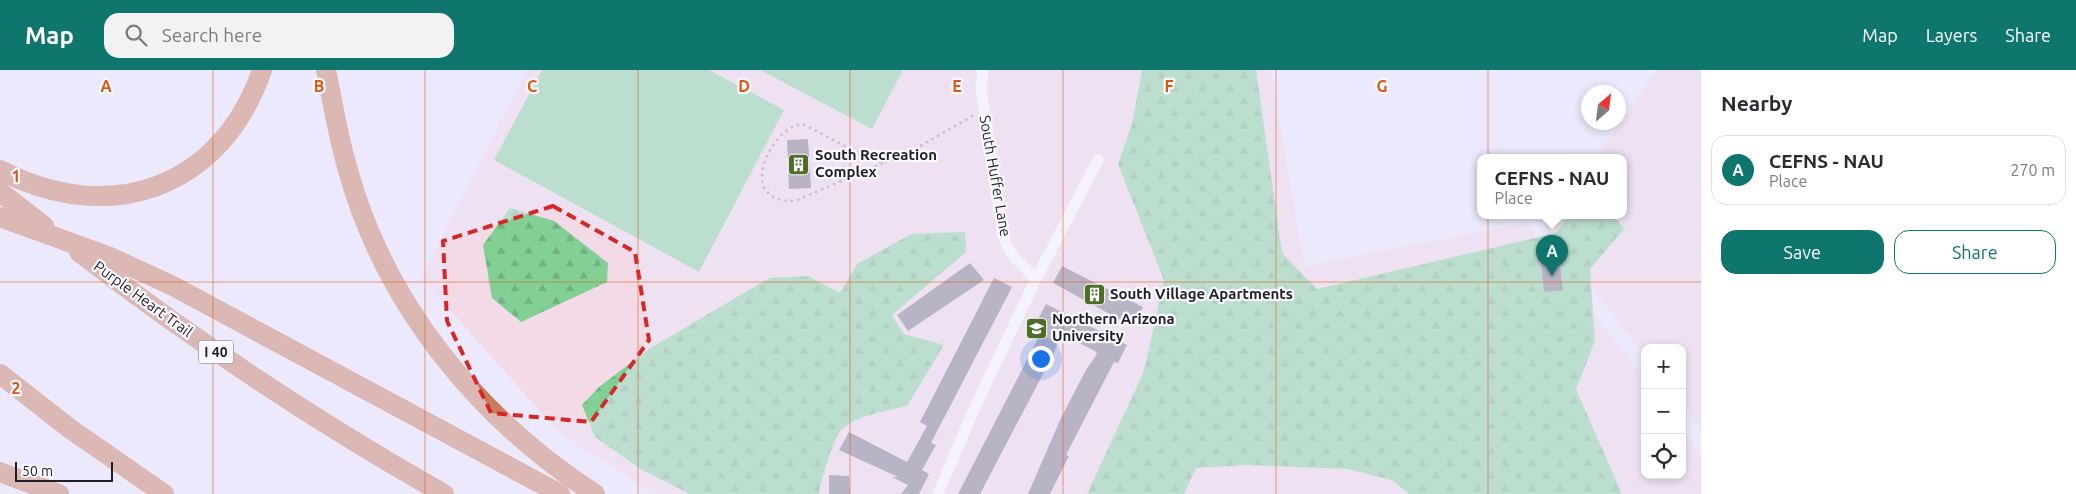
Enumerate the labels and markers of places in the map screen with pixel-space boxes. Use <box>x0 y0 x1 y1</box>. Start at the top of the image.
place label: South Recreation Complex <box>815 146 937 180</box>
building icon: South Recreation Complex <box>787 152 811 176</box>
pin: A <box>1536 235 1568 276</box>
building icon: South Village Apartments <box>1082 282 1106 306</box>
place label: South Village Apartments <box>1110 285 1293 302</box>
place label: Northern Arizona University <box>1052 310 1175 344</box>
school or university icon: Northern Arizona University <box>1024 316 1048 340</box>

